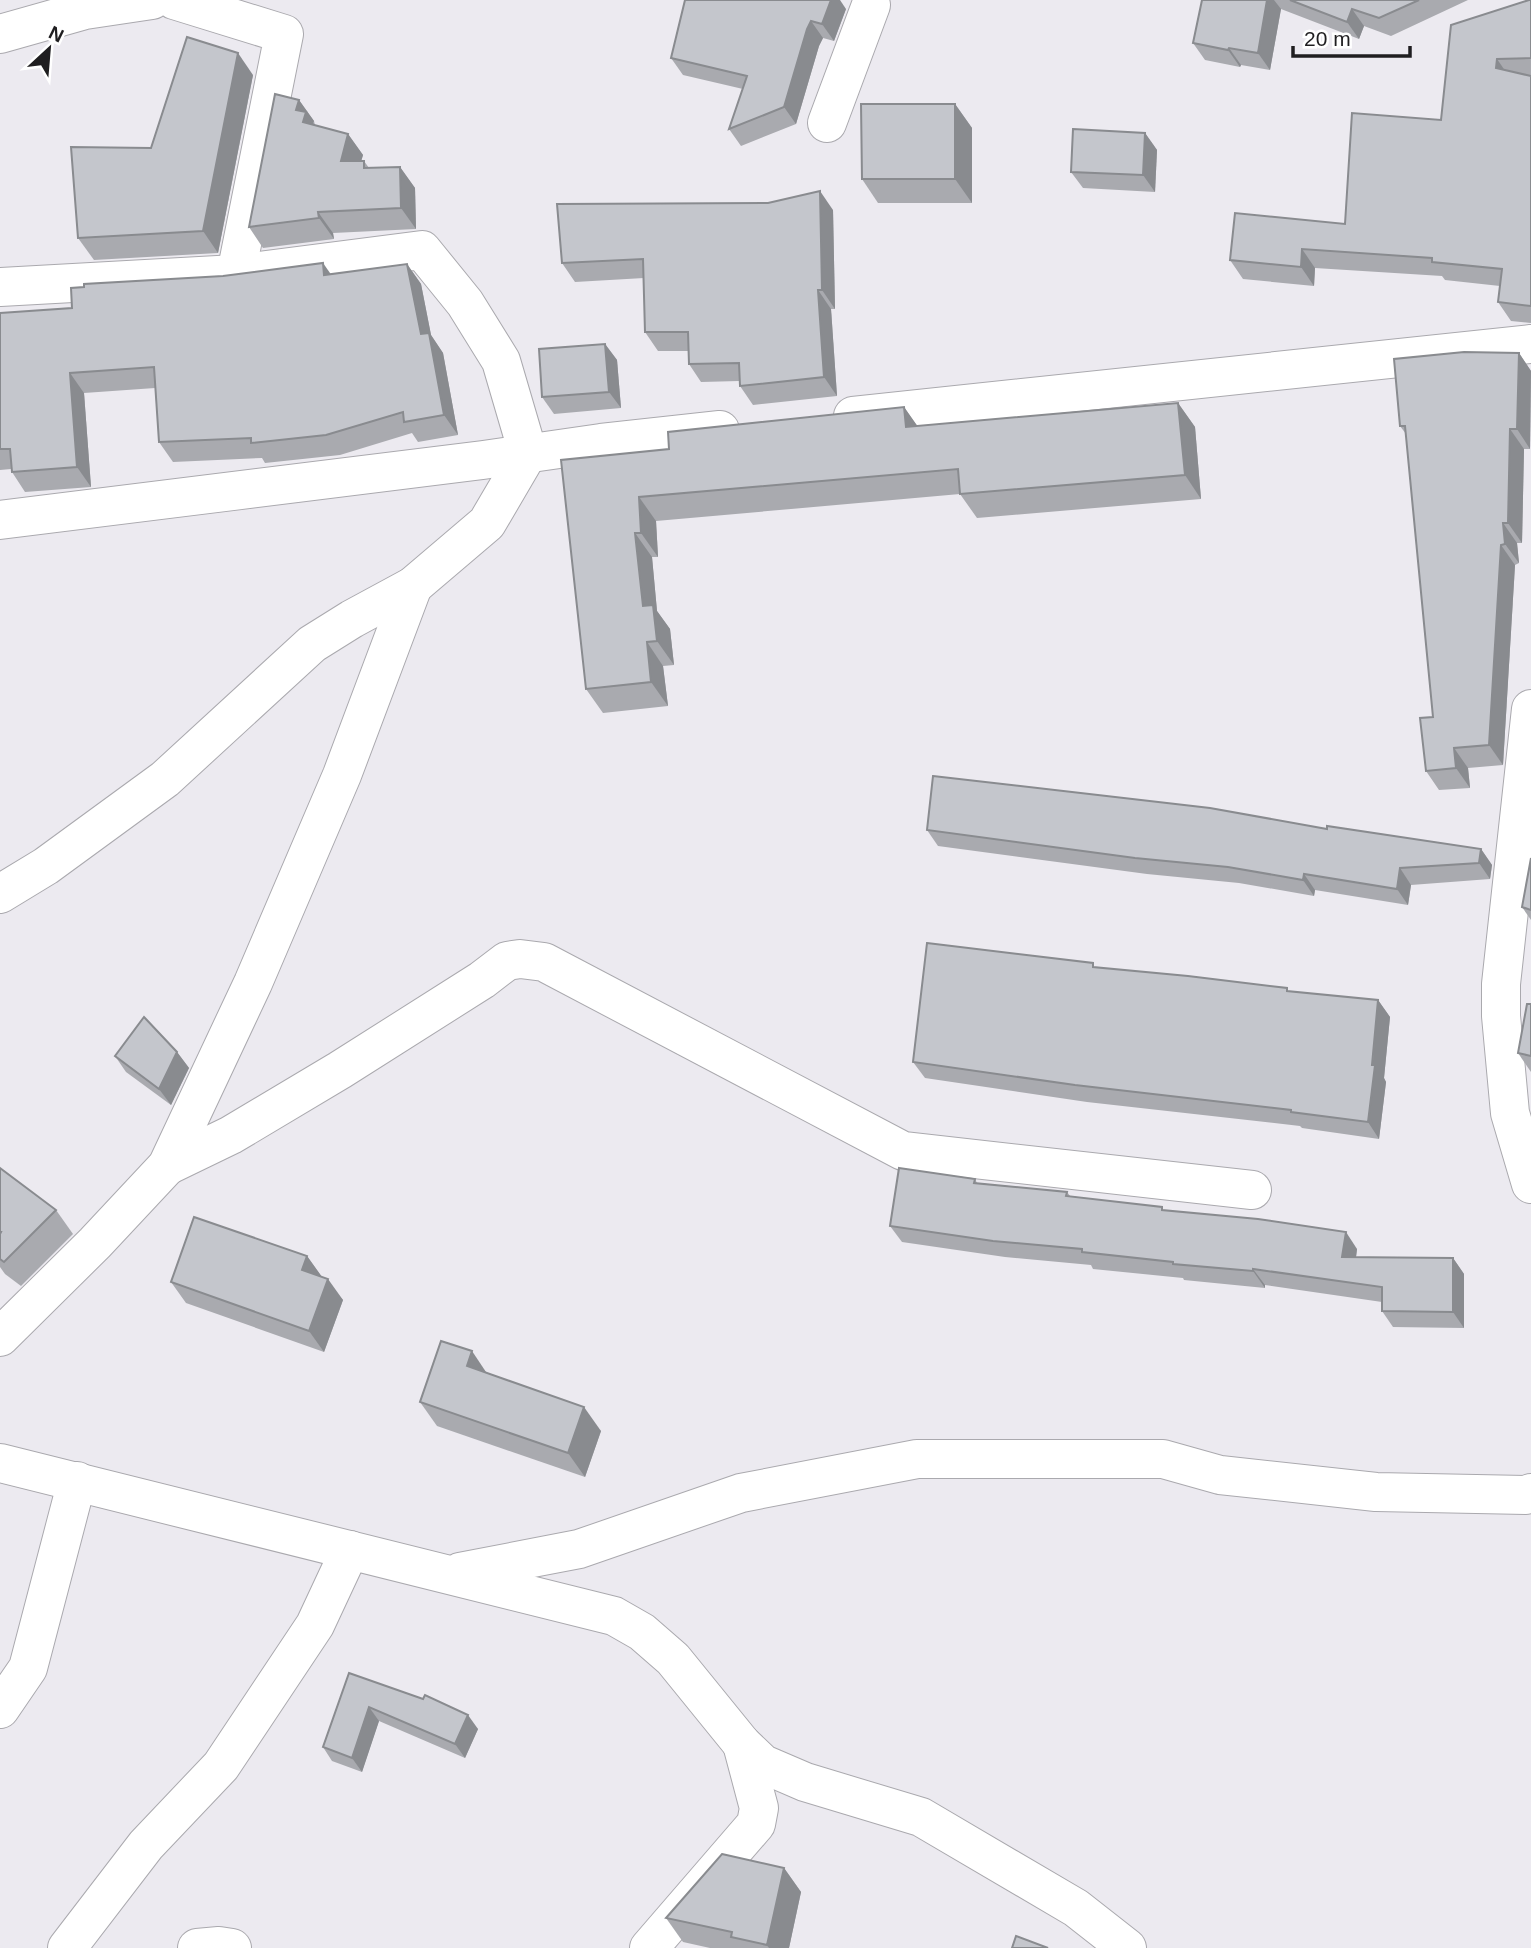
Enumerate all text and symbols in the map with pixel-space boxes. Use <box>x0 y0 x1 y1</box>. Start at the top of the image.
north arrow <box>14 14 84 84</box>
scale bar <box>1293 14 1410 58</box>
text: N <box>45 22 67 47</box>
text: 20 m <box>1304 27 1351 50</box>

